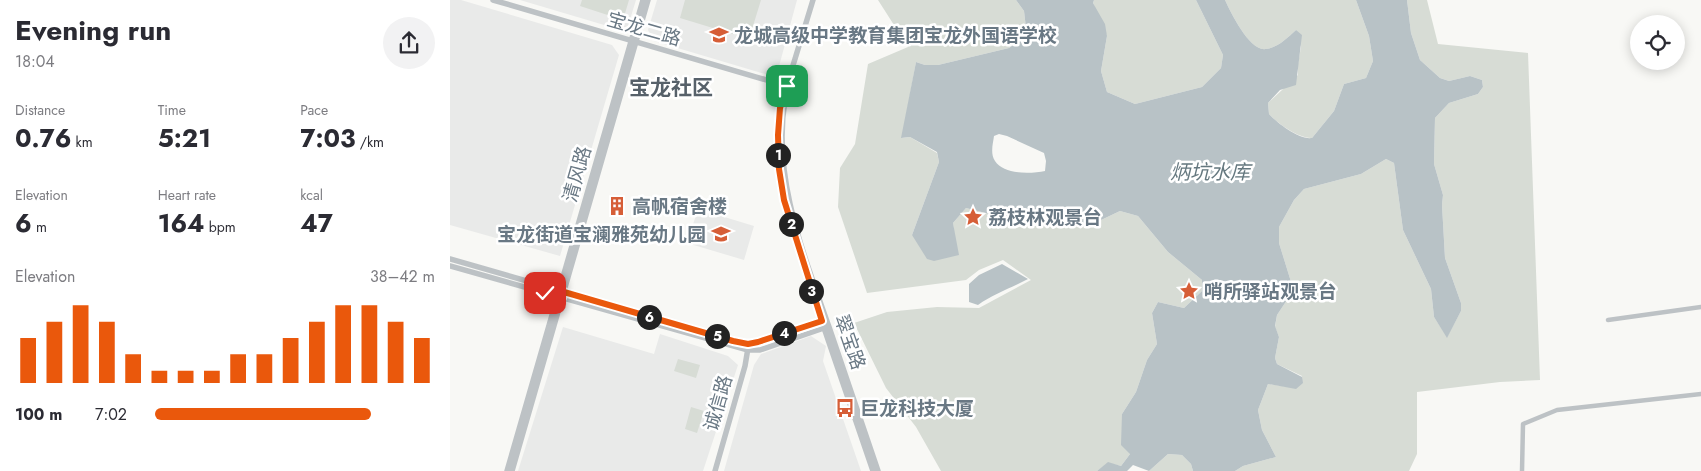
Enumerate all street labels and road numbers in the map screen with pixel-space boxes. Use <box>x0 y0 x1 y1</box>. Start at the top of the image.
street label: 宝龙二路 <box>604 6 684 52</box>
street label: 清风路 <box>556 143 598 205</box>
street label: 翠宝路 <box>828 311 872 373</box>
street label: 诚信路 <box>697 372 739 434</box>

